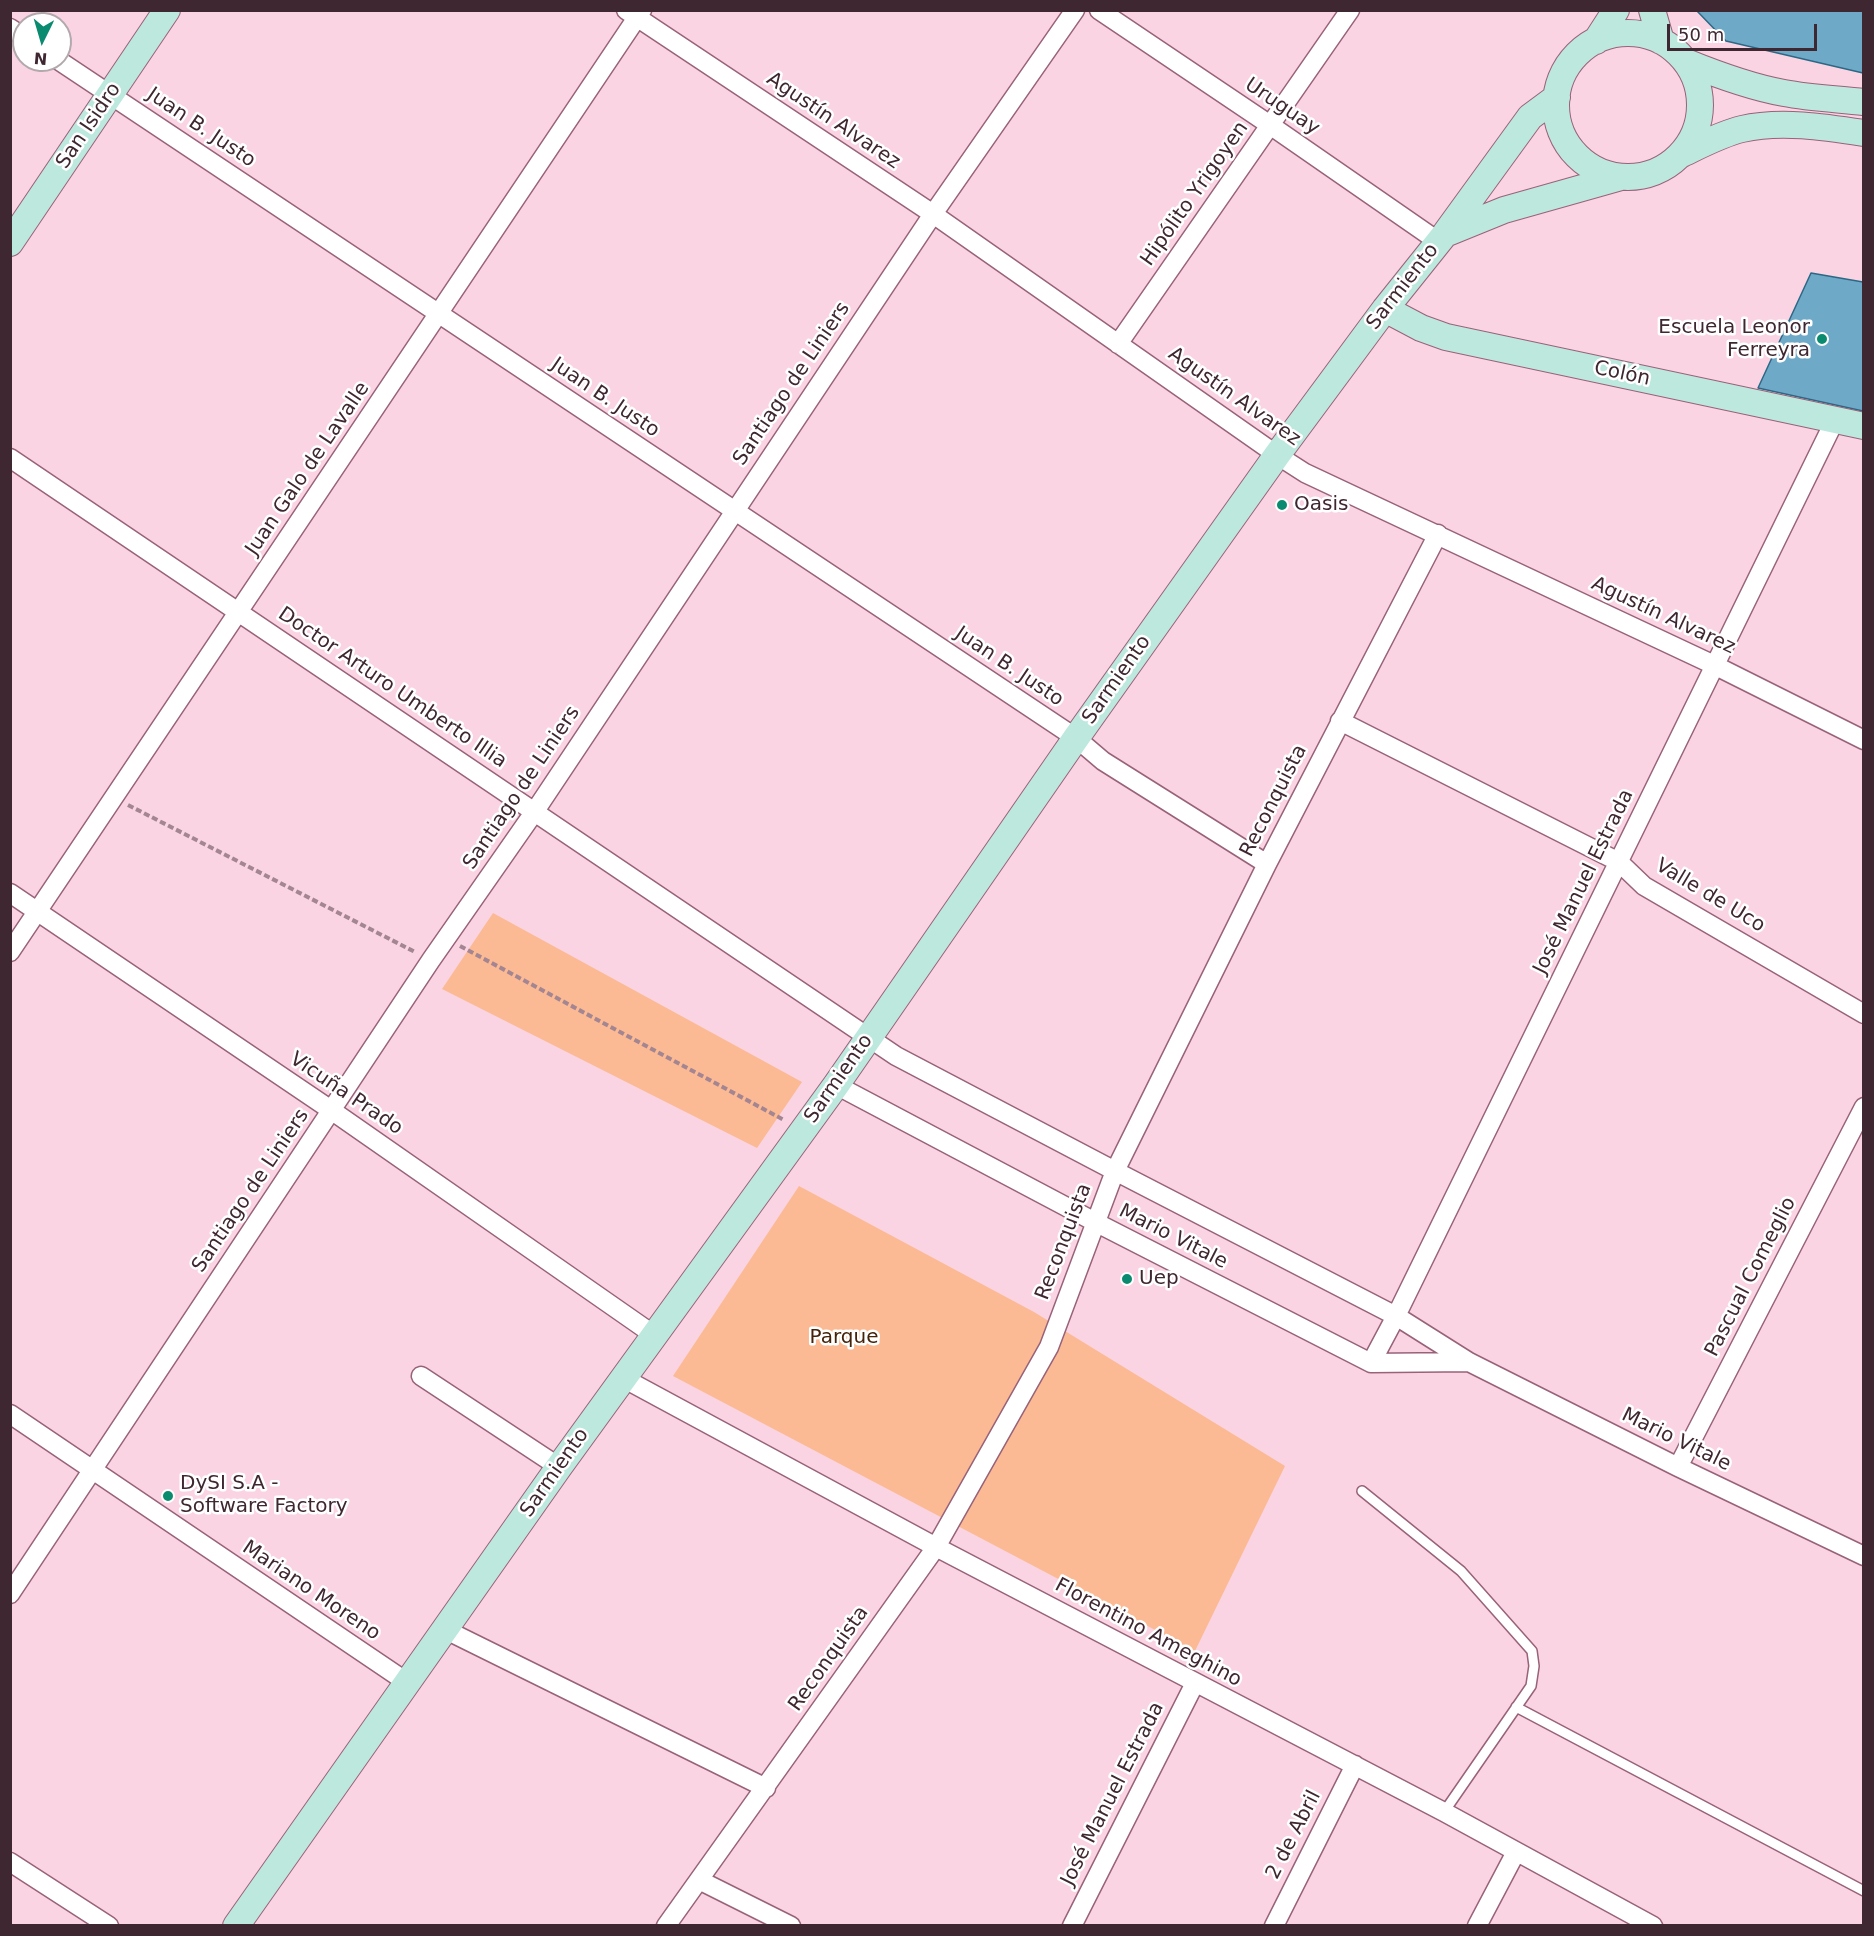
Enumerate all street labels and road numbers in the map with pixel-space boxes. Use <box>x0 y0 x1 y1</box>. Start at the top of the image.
street label: Agustín Alvarez <box>762 67 904 175</box>
street label: Uruguay <box>1240 73 1324 141</box>
street label: San Isidro <box>51 78 127 174</box>
street label: Juan B. Justo <box>142 83 260 173</box>
street label: Hipólito Yrigoyen <box>1136 117 1254 271</box>
street label: Sarmiento <box>1362 239 1444 335</box>
street label: Santiago de Liniers <box>728 298 856 470</box>
street label: Agustín Alvarez <box>1163 342 1305 452</box>
street label: Juan B. Justo <box>546 353 664 443</box>
street label: Colón <box>1592 356 1652 392</box>
street label: Juan Galo de Lavalle <box>241 378 375 560</box>
street label: Agustín Alvarez <box>1587 572 1739 660</box>
street label: Doctor Arturo Umberto Illia <box>273 602 511 774</box>
street label: Juan B. Justo <box>950 622 1068 712</box>
street label: Sarmiento <box>1078 631 1156 729</box>
street label: Santiago de Liniers <box>458 702 586 874</box>
street label: Reconquista <box>1235 741 1313 861</box>
street label: José Manuel Estrada <box>1529 786 1639 978</box>
street label: Valle de Uco <box>1651 854 1769 938</box>
street label: Sarmiento <box>800 1030 878 1128</box>
street label: Vicuña Prado <box>285 1047 407 1141</box>
street label: Santiago de Liniers <box>187 1105 315 1277</box>
street label: Reconquista <box>1031 1180 1097 1304</box>
street label: Pascual Comeglio <box>1700 1193 1802 1361</box>
street label: Mario Vitale <box>1115 1199 1231 1275</box>
street label: Mario Vitale <box>1617 1403 1735 1477</box>
street label: Sarmiento <box>516 1424 594 1522</box>
street label: Mariano Moreno <box>237 1536 385 1646</box>
street label: Florentino Ameghino <box>1051 1574 1245 1692</box>
street label: Reconquista <box>784 1602 874 1716</box>
street label: José Manuel Estrada <box>1056 1698 1170 1890</box>
street label: 2 de Abril <box>1261 1787 1327 1883</box>

